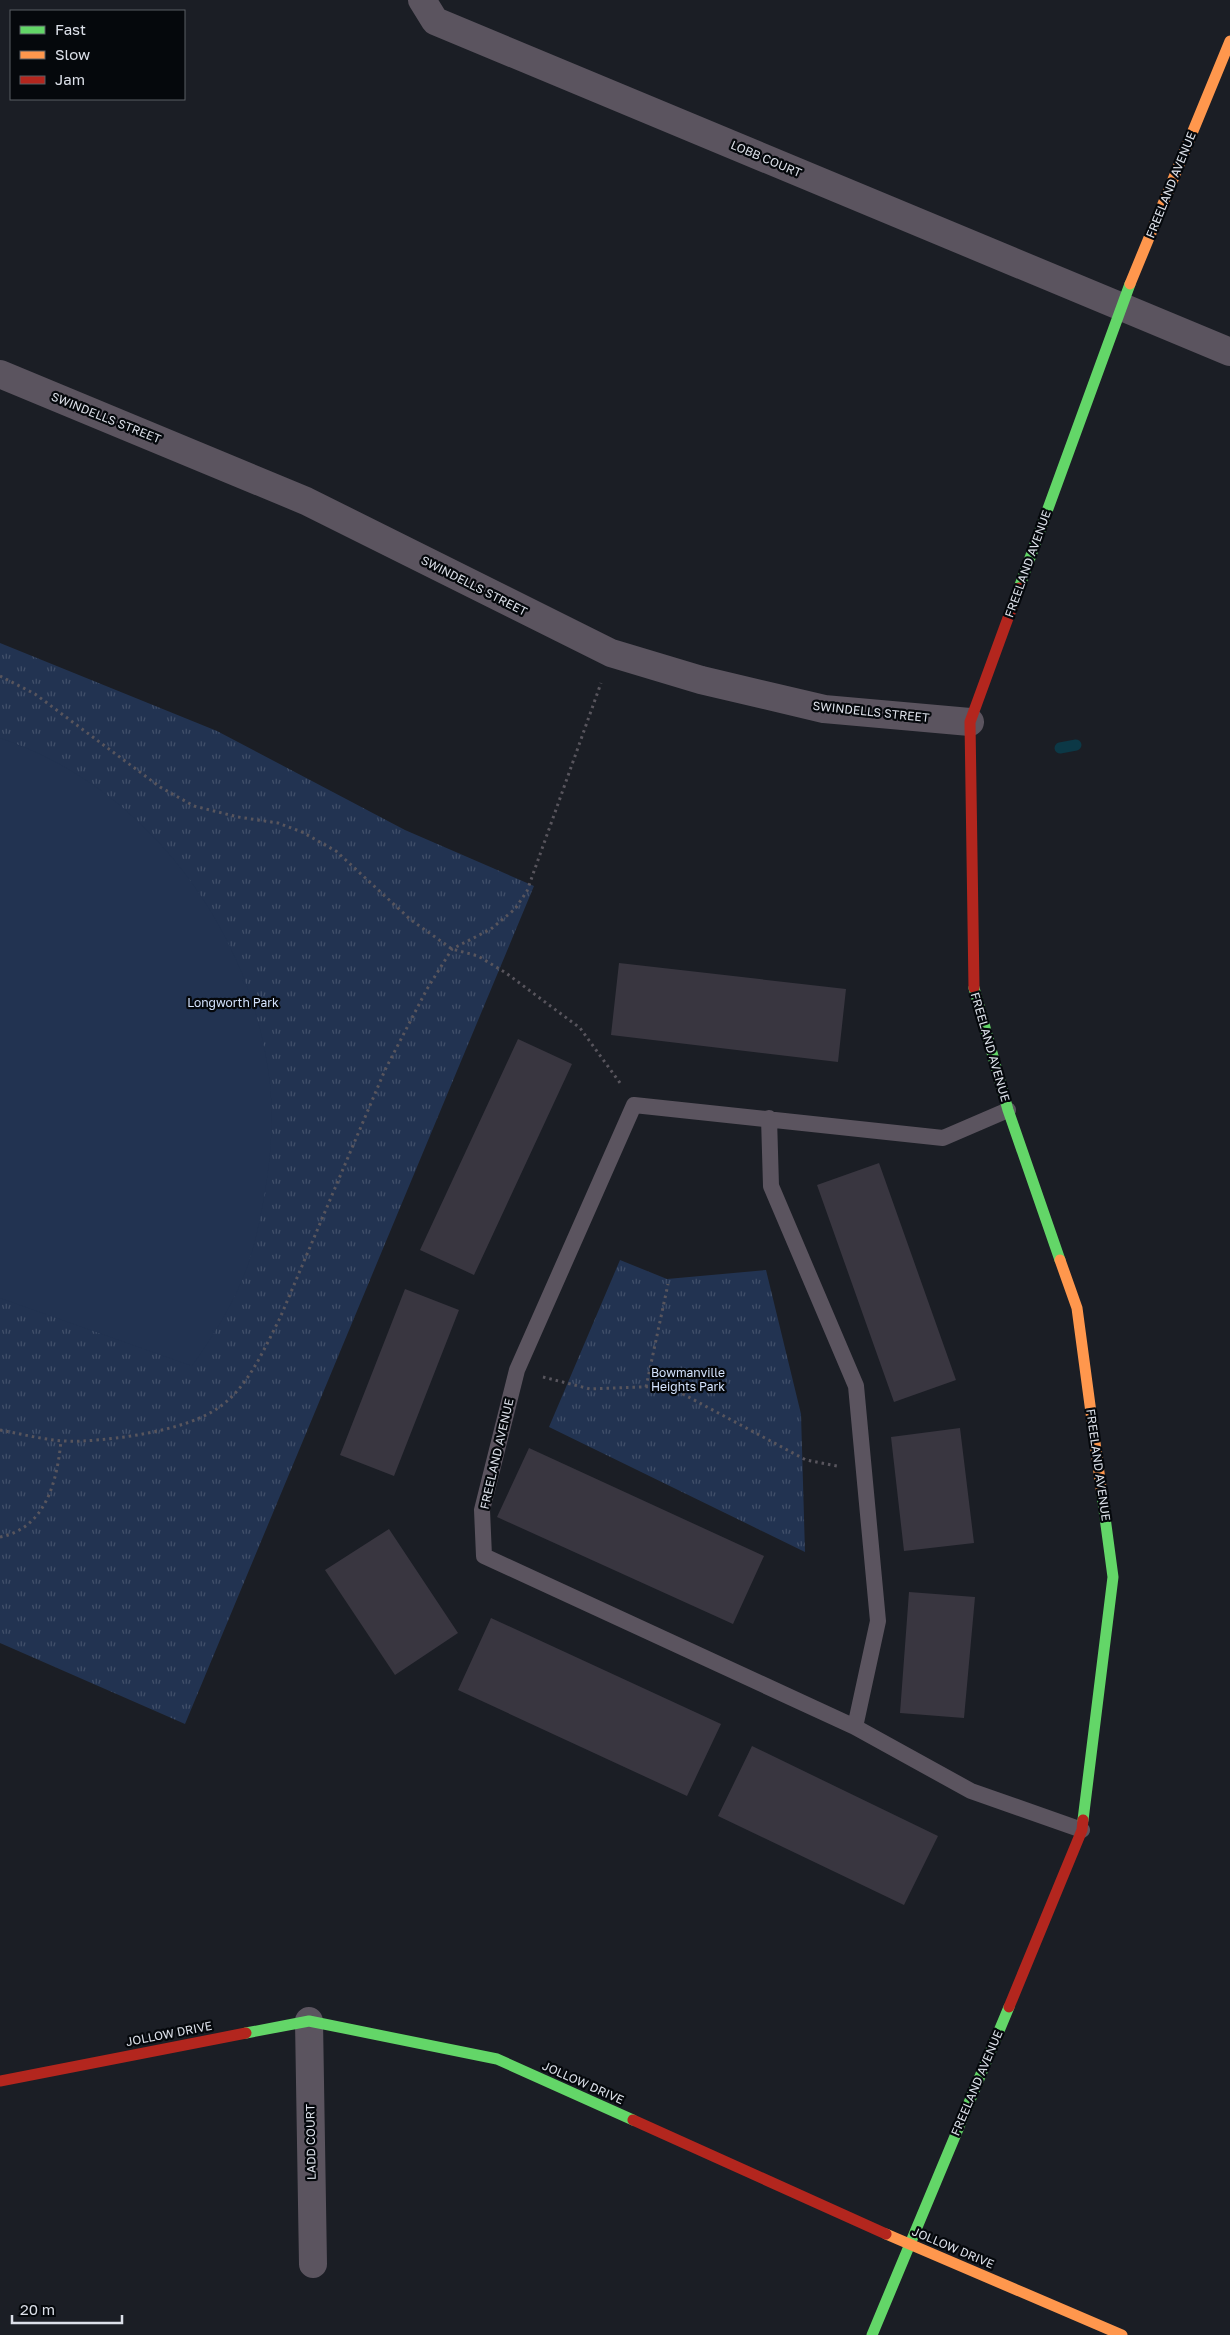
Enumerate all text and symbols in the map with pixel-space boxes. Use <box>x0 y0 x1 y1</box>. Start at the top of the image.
legend <box>10 10 185 100</box>
text: Fast <box>55 20 86 38</box>
text: Slow <box>55 45 90 63</box>
text: Jam <box>55 70 85 88</box>
street label: FREELAND AVENUE <box>1142 130 1199 240</box>
street label: LOBB COURT <box>728 137 804 180</box>
street label: SWINDELLS STREET <box>49 389 164 447</box>
street label: FREELAND AVENUE <box>1001 508 1054 620</box>
street label: SWINDELLS STREET <box>419 552 530 619</box>
street label: SWINDELLS STREET <box>812 698 931 725</box>
street label: FREELAND AVENUE <box>968 990 1013 1103</box>
park label: Longworth Park <box>187 995 279 1010</box>
park label: Bowmanville Heights Park <box>651 1365 725 1394</box>
street label: FREELAND AVENUE <box>476 1397 517 1511</box>
street label: FREELAND AVENUE <box>1083 1408 1114 1522</box>
street label: JOLLOW DRIVE <box>124 2018 213 2049</box>
street label: FREELAND AVENUE <box>948 2028 1006 2138</box>
street label: JOLLOW DRIVE <box>540 2058 626 2107</box>
street label: LADD COURT <box>302 2103 319 2180</box>
street label: JOLLOW DRIVE <box>910 2223 996 2272</box>
scale bar <box>12 2292 122 2324</box>
text: 20 m <box>20 2300 55 2318</box>

